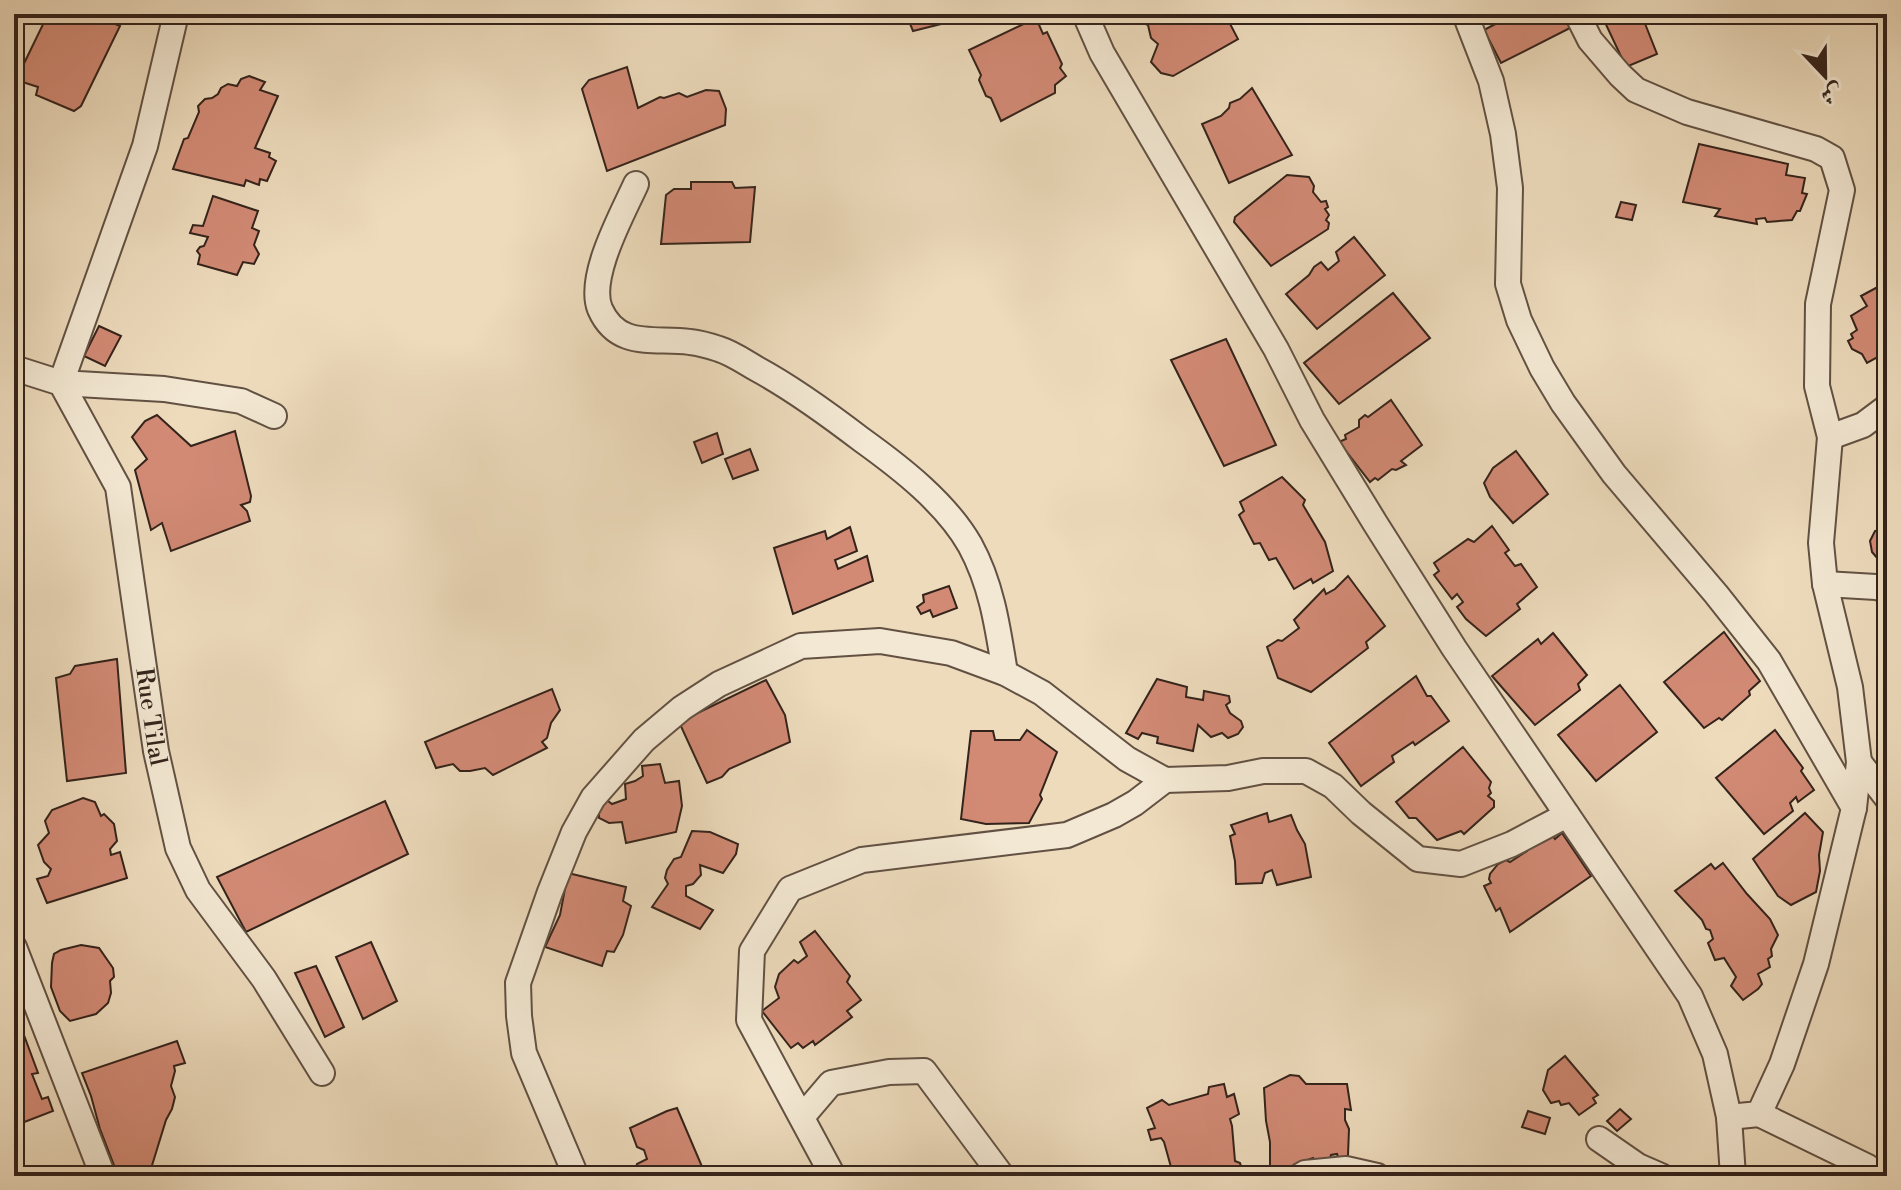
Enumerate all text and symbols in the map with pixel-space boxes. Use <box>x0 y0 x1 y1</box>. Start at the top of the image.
north arrow <box>1785 36 1865 116</box>
text: ش <box>1817 77 1847 110</box>
street label: Rue Tilal <box>128 666 173 769</box>

